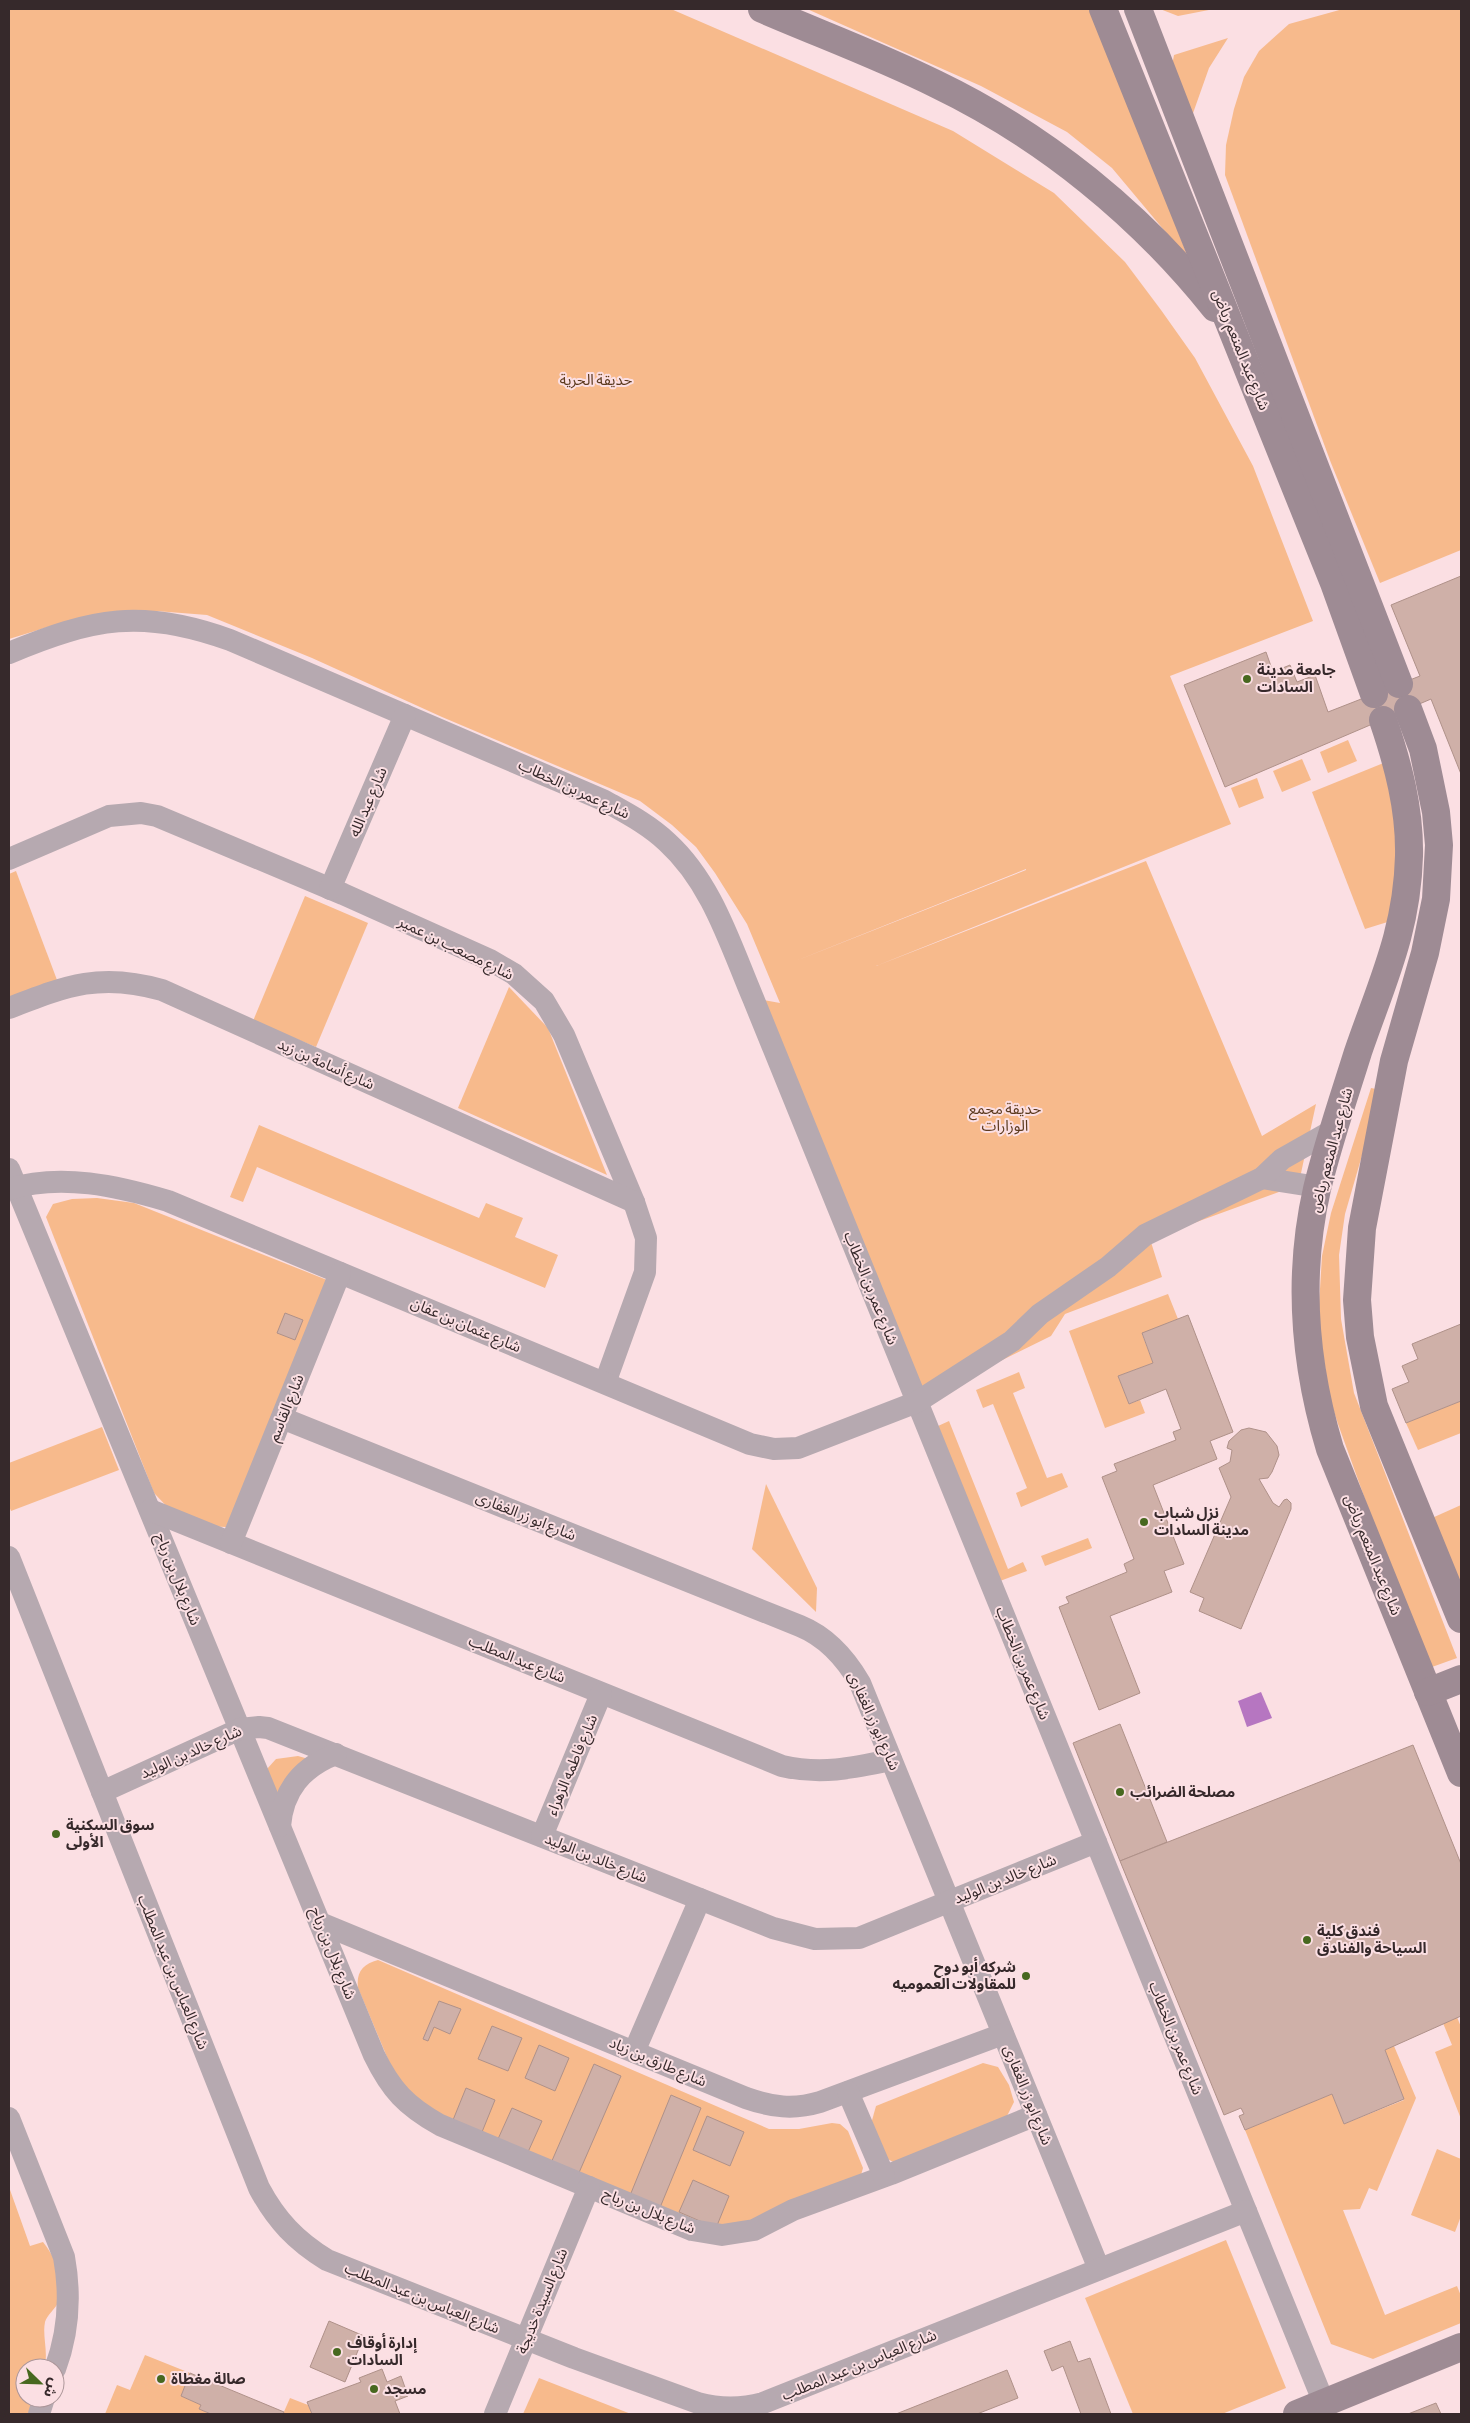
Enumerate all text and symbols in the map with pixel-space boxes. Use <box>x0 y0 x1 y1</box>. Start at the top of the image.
street label: شارع عبد المنعم رياض <box>1206 288 1272 414</box>
park label: حديقة الحرية <box>560 373 633 389</box>
place label: جامعة مدينة السادات <box>1257 662 1336 695</box>
marker: جامعة مدينة السادات <box>1241 673 1253 685</box>
street label: شارع عمر بن الخطاب <box>514 757 632 825</box>
street label: شارع عبد الله <box>347 765 394 841</box>
street label: شارع مصعب بن عمير <box>393 914 516 986</box>
street label: شارع أسامة بن زيد <box>274 1035 377 1096</box>
street label: شارع عبد المنعم رياض <box>1308 1086 1359 1215</box>
park label: حديقة مجمع الوزارات <box>969 1102 1041 1135</box>
street label: شارع عمر بن الخطاب <box>837 1229 900 1349</box>
street label: شارع عثمان بن عفان <box>407 1296 523 1359</box>
street label: شارع القاسم <box>266 1372 311 1445</box>
street label: شارع ابو زر الغفارى <box>472 1490 578 1547</box>
street label: شارع عبد المنعم رياض <box>1338 1493 1404 1619</box>
place label: نزل شباب مدينة السادات <box>1154 1506 1249 1538</box>
marker: نزل شباب مدينة السادات <box>1138 1516 1150 1528</box>
street label: شارع بلال بن رباح <box>148 1531 203 1629</box>
street label: شارع عمر بن الخطاب <box>989 1604 1052 1724</box>
street label: شارع عبد المطلب <box>465 1633 567 1689</box>
street label: شارع ابو زر الغفارى <box>841 1670 902 1775</box>
street label: شارع فاطمه الزهراء <box>544 1712 604 1819</box>
street label: شارع خالد بن الوليد <box>138 1723 246 1785</box>
place label: مصلحة الضرائب <box>1130 1784 1235 1801</box>
marker: مصلحة الضرائب <box>1114 1786 1126 1798</box>
place label: سوق السكنية الأولى <box>66 1817 155 1851</box>
marker: سوق السكنية الأولى <box>50 1828 62 1840</box>
street label: شارع خالد بن الوليد <box>541 1831 649 1890</box>
street label: شارع خالد بن الوليد <box>952 1852 1060 1910</box>
street label: شارع العباس بن عبد المطلب <box>131 1893 211 2053</box>
street label: شارع بلال بن رباح <box>303 1905 358 2003</box>
place label: فندق كلية السياحة والفنادق <box>1317 1923 1427 1957</box>
marker: فندق كلية السياحة والفنادق <box>1301 1934 1313 1946</box>
place label: شركه أبو دوح للمقاولات العموميه <box>892 1957 1016 1993</box>
marker: شركه أبو دوح للمقاولات العموميه <box>1020 1970 1032 1982</box>
street label: شارع عمر بن الخطاب <box>1142 1979 1205 2099</box>
street label: شارع طارق بن زياد <box>605 2035 709 2093</box>
street label: شارع ابو زر الغفارى <box>997 2043 1054 2149</box>
street label: شارع بلال بن رباح <box>599 2186 697 2241</box>
street label: شارع السيدة خديجة <box>514 2246 574 2358</box>
street label: شارع العباس بن عبد المطلب <box>341 2261 502 2340</box>
street label: شارع العباس بن عبد المطلب <box>780 2327 940 2407</box>
place label: إدارة أوقاف السادات <box>347 2333 417 2368</box>
marker: إدارة أوقاف السادات <box>331 2346 343 2358</box>
north arrow <box>15 2358 65 2408</box>
place label: صالة مغطاة <box>171 2371 246 2387</box>
marker: صالة مغطاة <box>155 2373 167 2385</box>
text: ش <box>41 2376 61 2399</box>
place label: مسجد <box>384 2382 426 2397</box>
marker: مسجد <box>368 2383 380 2395</box>

